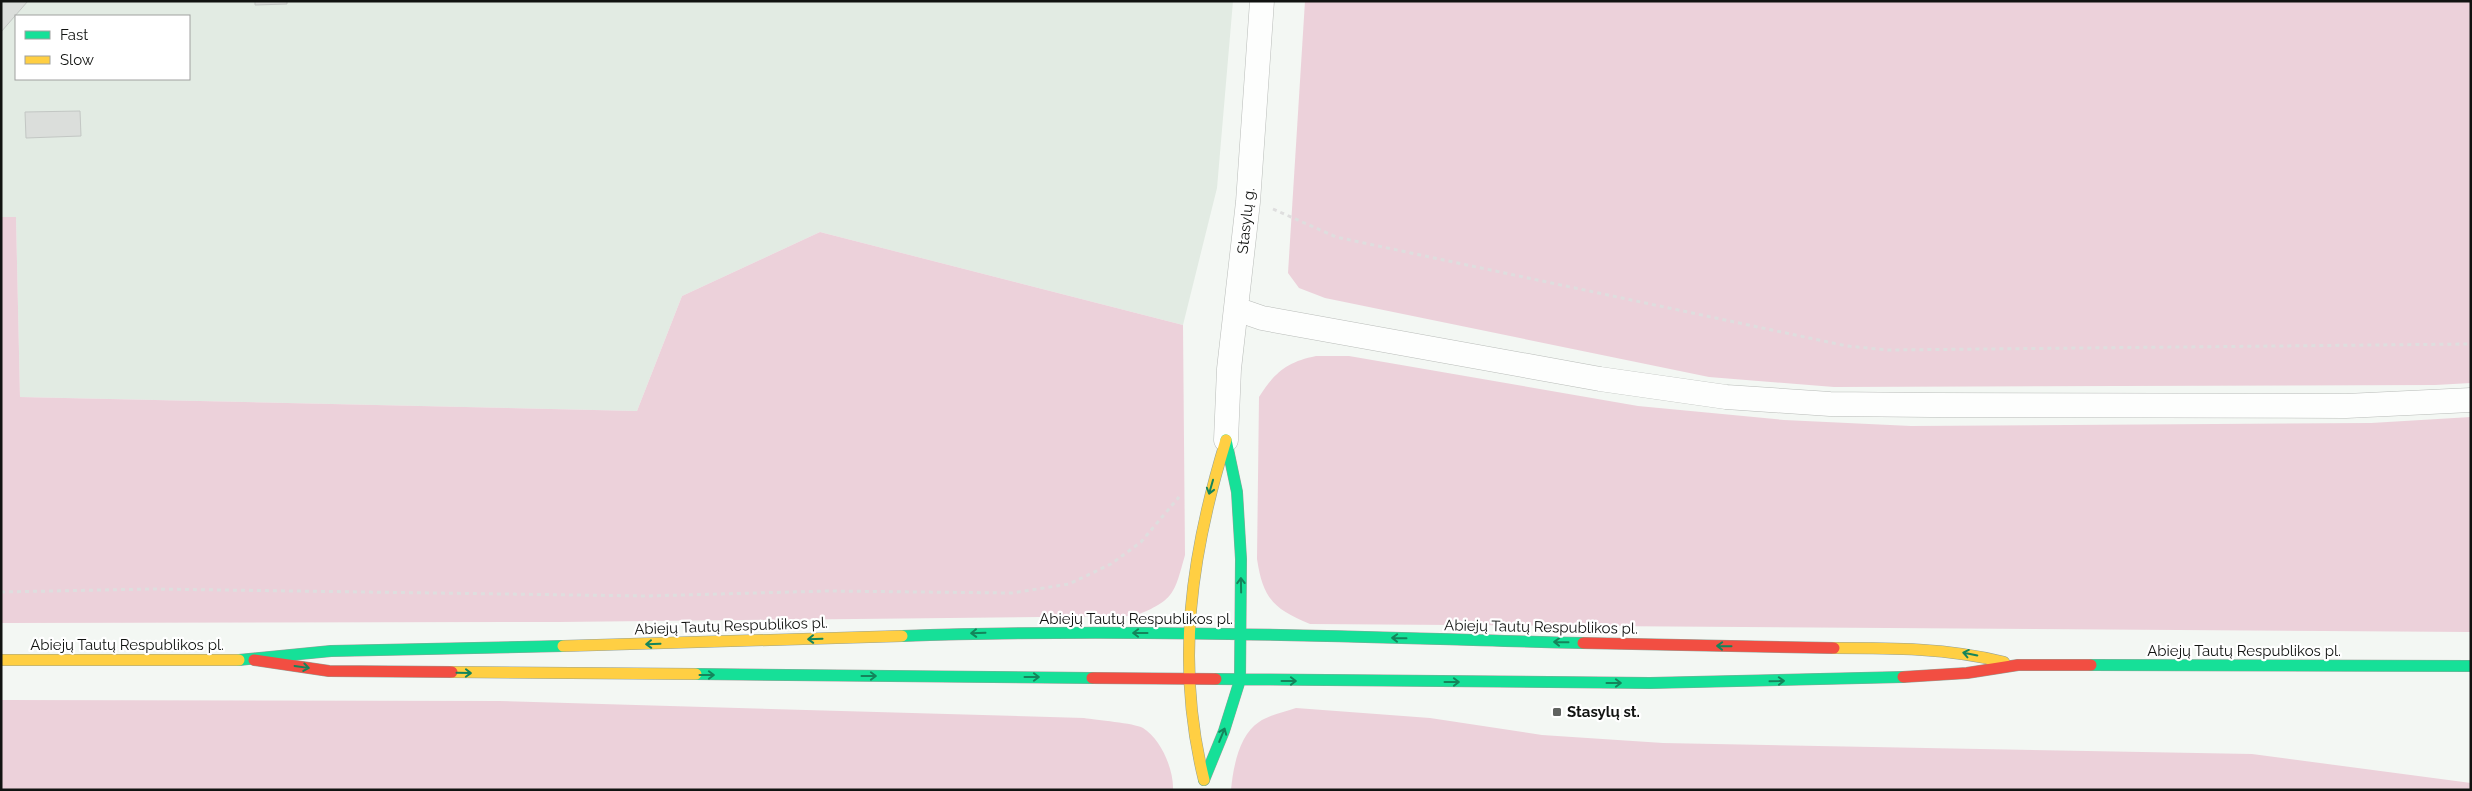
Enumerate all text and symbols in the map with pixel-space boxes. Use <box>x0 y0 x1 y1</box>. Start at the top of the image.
legend <box>15 15 190 80</box>
text: Fast <box>60 26 88 44</box>
text: Slow <box>60 51 94 69</box>
street label: Stasylų g. <box>1234 187 1258 255</box>
one-way arrow <box>1206 478 1216 494</box>
one-way arrow <box>1236 578 1246 594</box>
street label: Abiejų Tautų Respublikos pl. <box>1039 610 1233 628</box>
street label: Abiejų Tautų Respublikos pl. <box>634 614 828 638</box>
street label: Abiejų Tautų Respublikos pl. <box>1444 616 1638 638</box>
one-way arrow <box>1132 628 1148 638</box>
one-way arrow <box>970 629 986 638</box>
one-way arrow <box>1391 633 1407 643</box>
one-way arrow <box>807 634 824 644</box>
street label: Abiejų Tautų Respublikos pl. <box>30 636 224 654</box>
one-way arrow <box>1553 637 1570 647</box>
one-way arrow <box>645 639 661 649</box>
one-way arrow <box>1716 642 1732 651</box>
street label: Abiejų Tautų Respublikos pl. <box>2147 642 2341 660</box>
one-way arrow <box>1963 649 1979 659</box>
one-way arrow <box>294 662 310 672</box>
one-way arrow <box>456 668 472 677</box>
one-way arrow <box>698 670 715 680</box>
one-way arrow <box>861 671 877 681</box>
one-way arrow <box>1024 672 1040 682</box>
one-way arrow <box>1280 676 1297 686</box>
one-way arrow <box>1768 676 1784 686</box>
one-way arrow <box>1443 677 1459 687</box>
one-way arrow <box>1606 678 1622 688</box>
place label: Stasylų st. <box>1567 703 1640 721</box>
marker: Stasylų st. <box>1551 706 1563 718</box>
one-way arrow <box>1218 728 1227 743</box>

